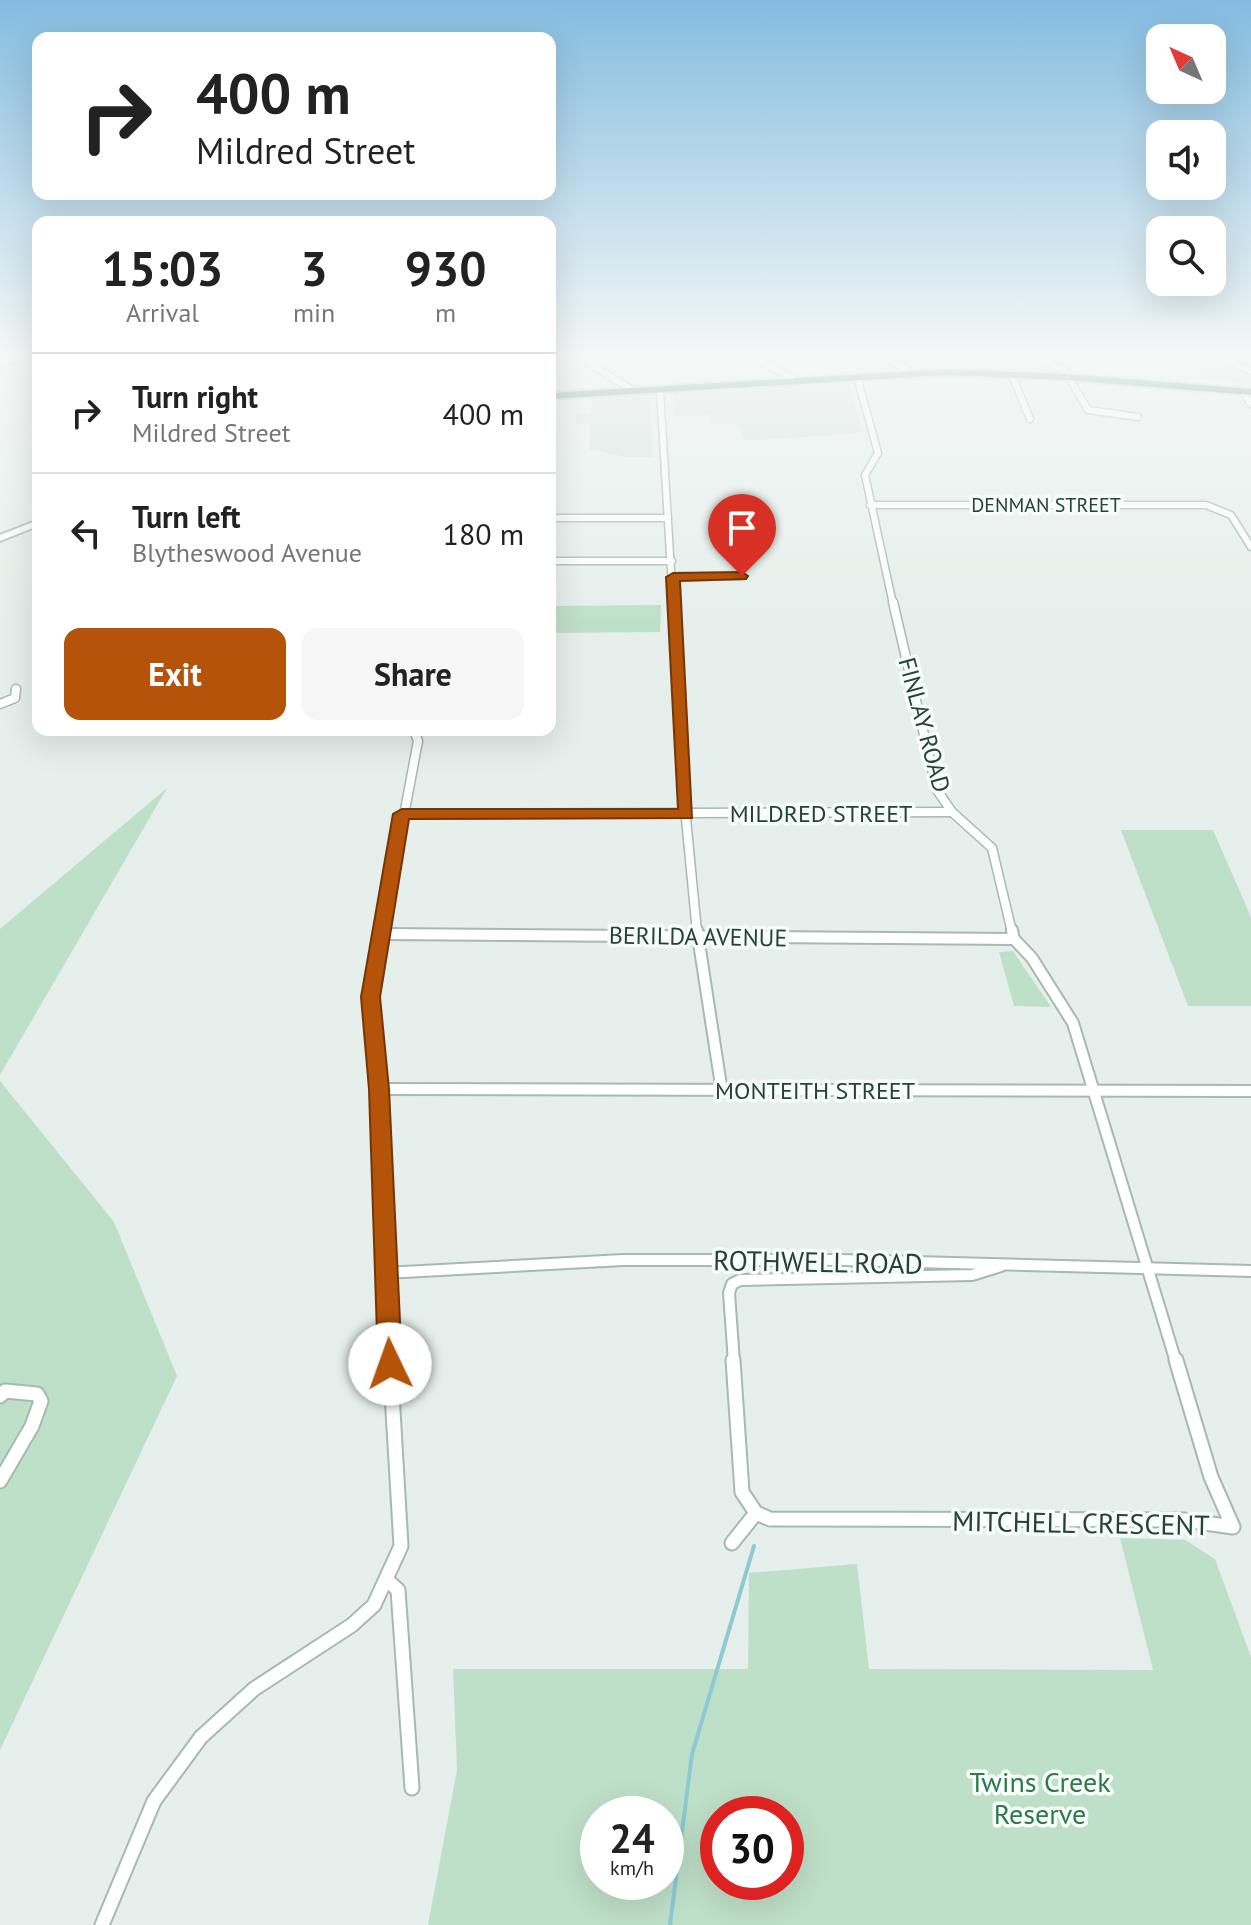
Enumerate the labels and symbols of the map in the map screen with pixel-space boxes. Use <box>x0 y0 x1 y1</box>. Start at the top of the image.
north arrow <box>1146 24 1226 104</box>
street label: DENMAN STREET <box>971 492 1121 518</box>
pin <box>708 494 776 576</box>
street label: FINLAY ROAD <box>892 654 957 796</box>
street label: MILDRED STREET <box>730 798 912 829</box>
street label: BERILDA AVENUE <box>609 919 788 954</box>
street label: MONTEITH STREET <box>715 1075 915 1106</box>
street label: ROTHWELL ROAD <box>713 1241 923 1282</box>
position arrow <box>348 1322 432 1406</box>
street label: MITCHELL CRESCENT <box>952 1502 1210 1543</box>
park label: Twins Creek Reserve <box>969 1763 1111 1832</box>
speed limit sign: 30 <box>700 1796 804 1900</box>

